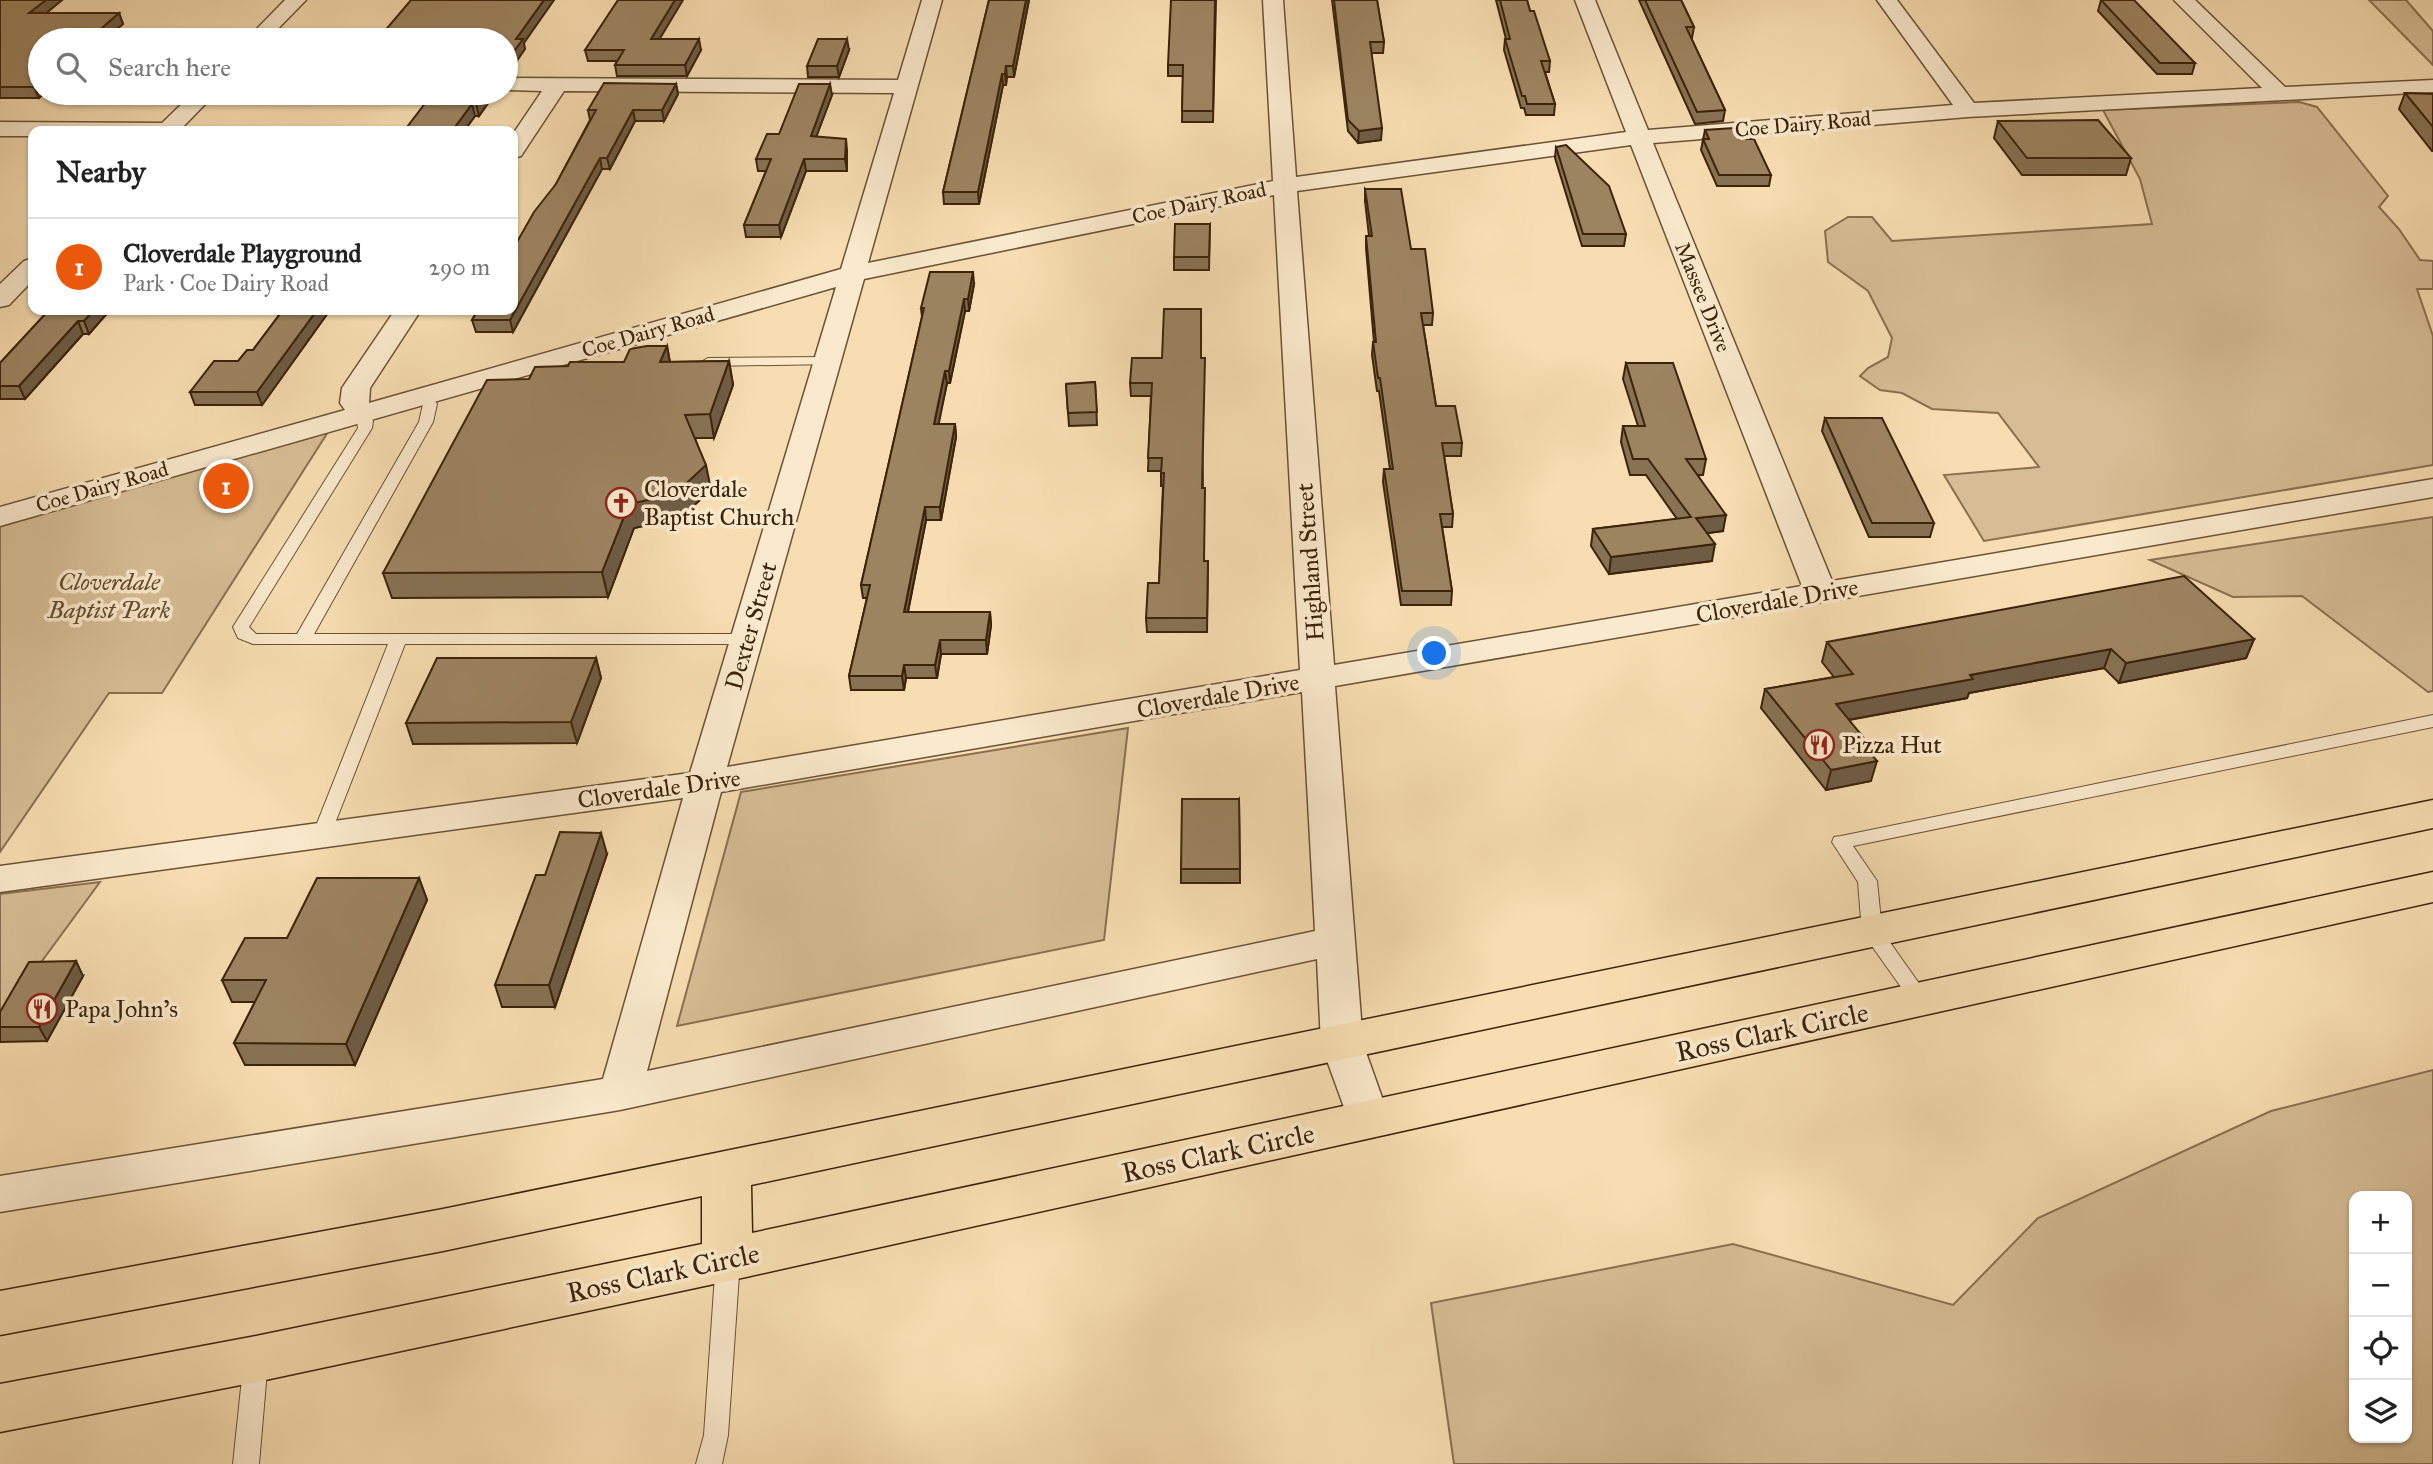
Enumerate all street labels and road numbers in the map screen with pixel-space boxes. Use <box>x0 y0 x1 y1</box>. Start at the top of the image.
street label: Coe Dairy Road <box>1734 105 1873 143</box>
street label: Coe Dairy Road <box>1130 176 1269 230</box>
street label: Massee Drive <box>1669 238 1737 356</box>
street label: Coe Dairy Road <box>579 301 718 363</box>
street label: Coe Dairy Road <box>33 456 172 518</box>
street label: Highland Street <box>1289 481 1330 642</box>
street label: Dexter Street <box>718 558 784 693</box>
street label: Cloverdale Drive <box>1694 572 1860 630</box>
street label: Cloverdale Drive <box>1135 667 1301 725</box>
street label: Cloverdale Drive <box>576 763 742 815</box>
street label: Ross Clark Circle <box>1672 994 1872 1070</box>
street label: Ross Clark Circle <box>1118 1115 1318 1191</box>
street label: Ross Clark Circle <box>563 1235 763 1311</box>

